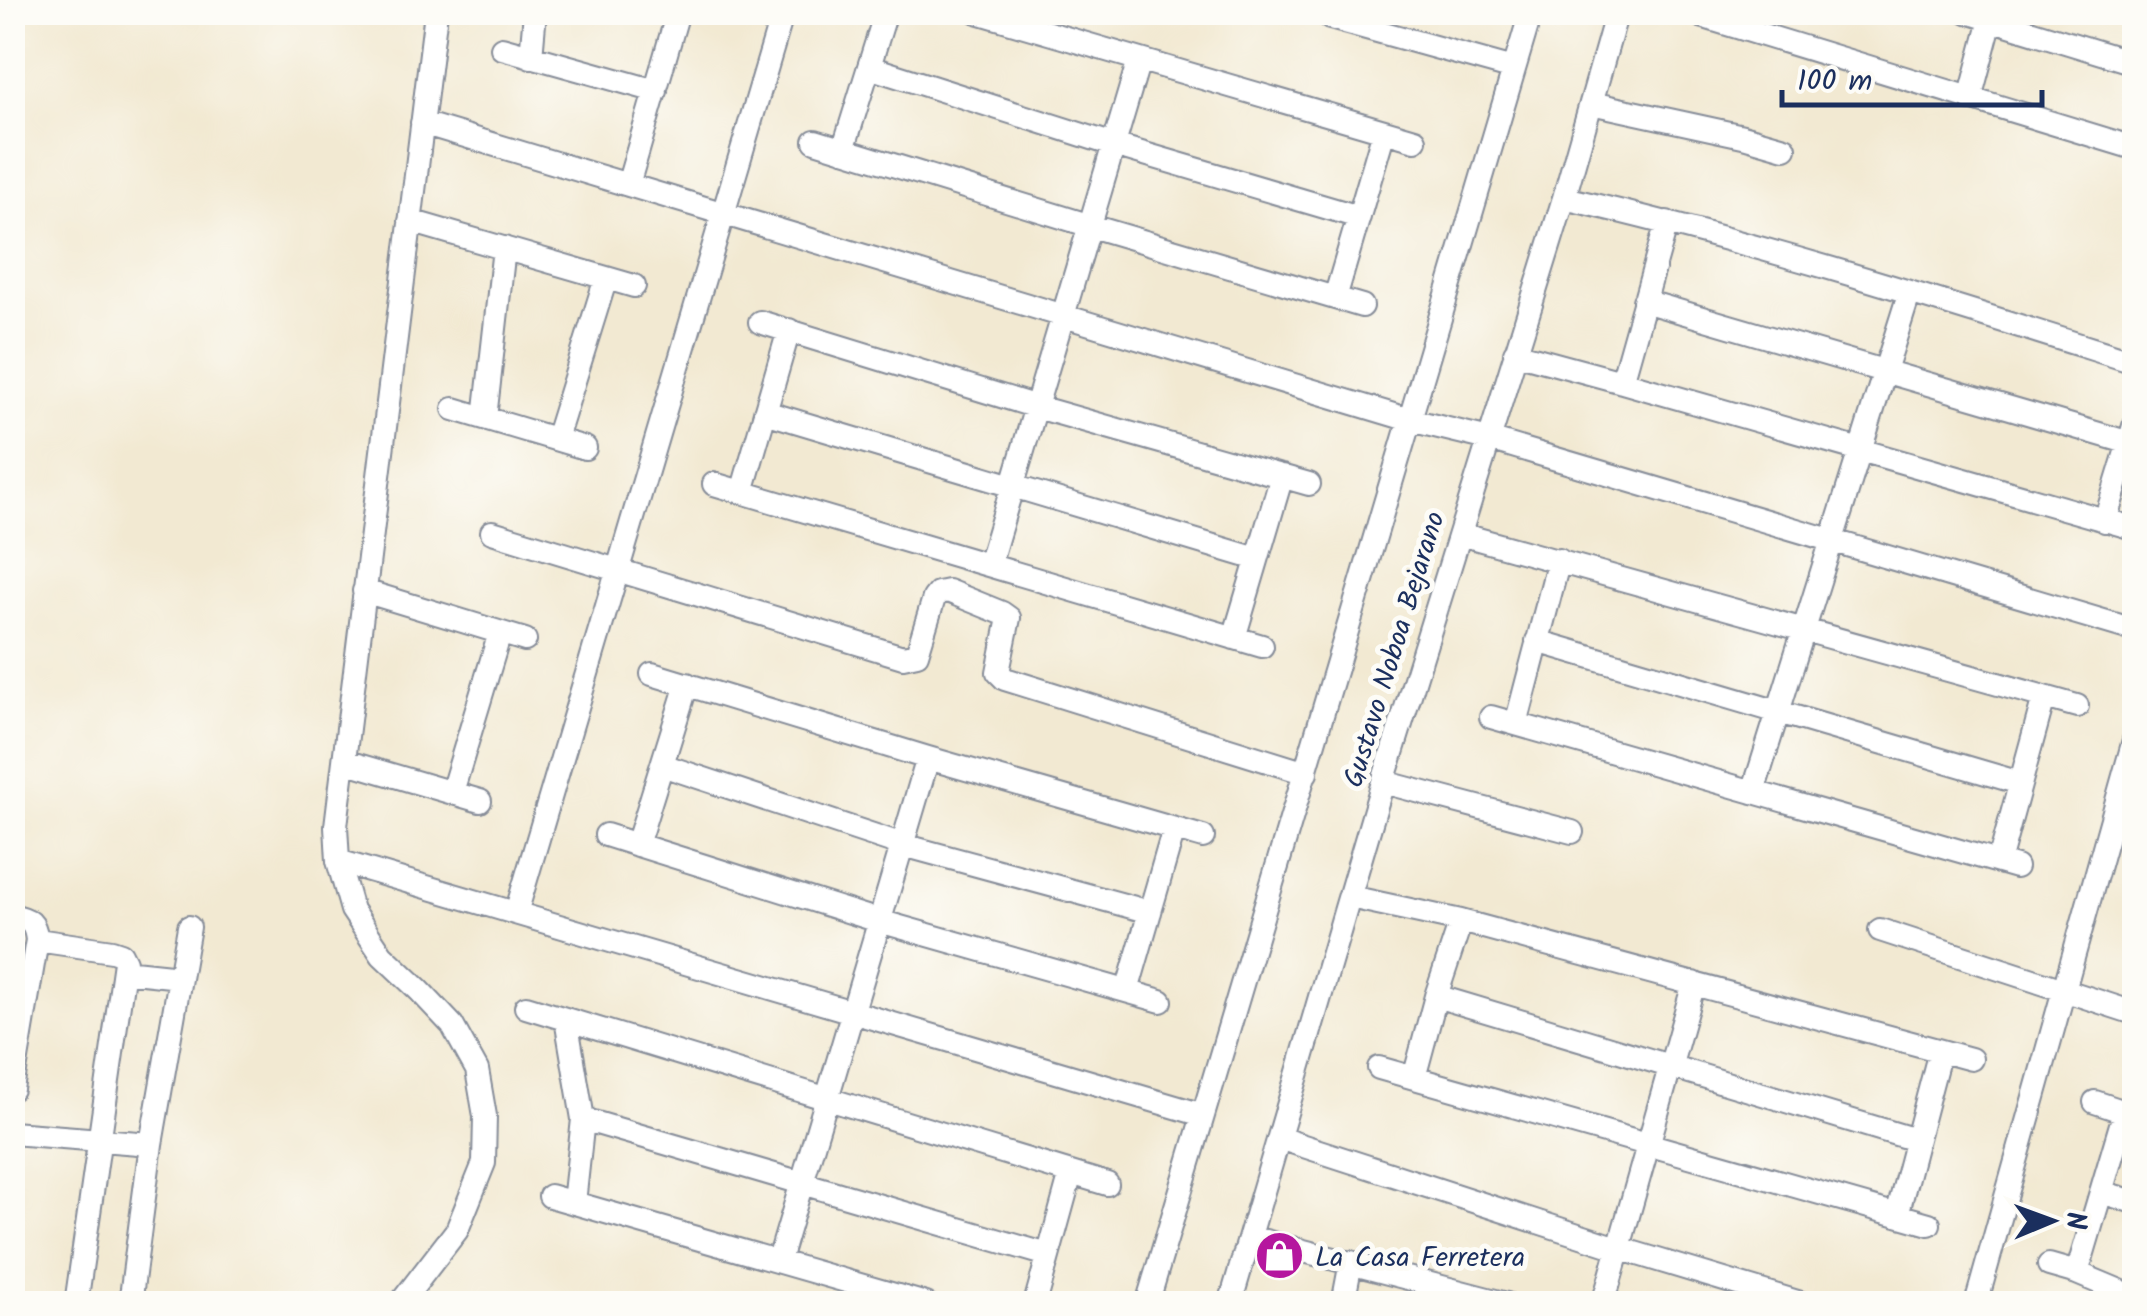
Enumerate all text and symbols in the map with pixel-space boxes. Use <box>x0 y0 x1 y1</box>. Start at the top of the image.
scale bar <box>1782 45 2042 107</box>
text: 100 m <box>1797 58 1872 106</box>
street label: Gustavo Noboa Bejarano <box>1332 506 1459 793</box>
north arrow <box>2002 1171 2102 1271</box>
text: N <box>2052 1211 2097 1230</box>
shop icon: La Casa Ferretera <box>1254 1230 1306 1282</box>
place label: La Casa Ferretera <box>1315 1236 1525 1281</box>

